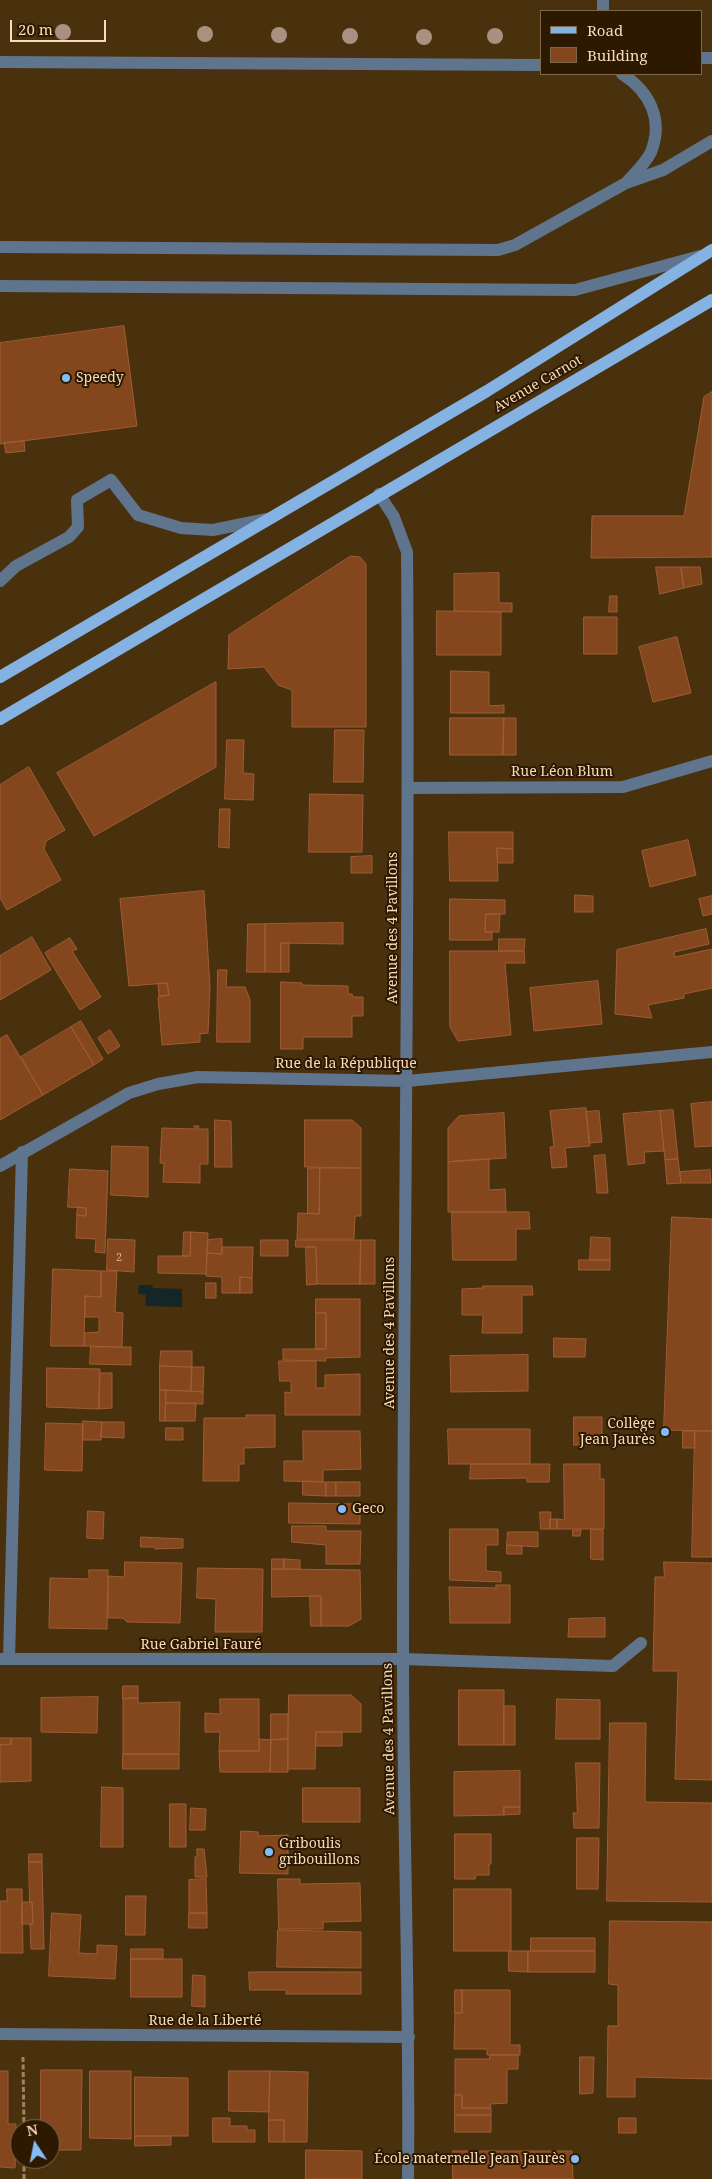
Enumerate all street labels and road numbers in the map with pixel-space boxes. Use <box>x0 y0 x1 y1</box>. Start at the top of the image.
street label: Avenue Carnot <box>491 352 585 416</box>
street label: Rue Léon Blum <box>511 764 613 780</box>
street label: Avenue des 4 Pavillons <box>385 852 401 1004</box>
street label: Rue de la République <box>275 1056 417 1072</box>
street label: Avenue des 4 Pavillons <box>382 1257 398 1409</box>
street label: Rue Gabriel Fauré <box>141 1637 261 1653</box>
street label: Avenue des 4 Pavillons <box>379 1663 399 1815</box>
street label: Rue de la Liberté <box>148 2013 262 2029</box>

